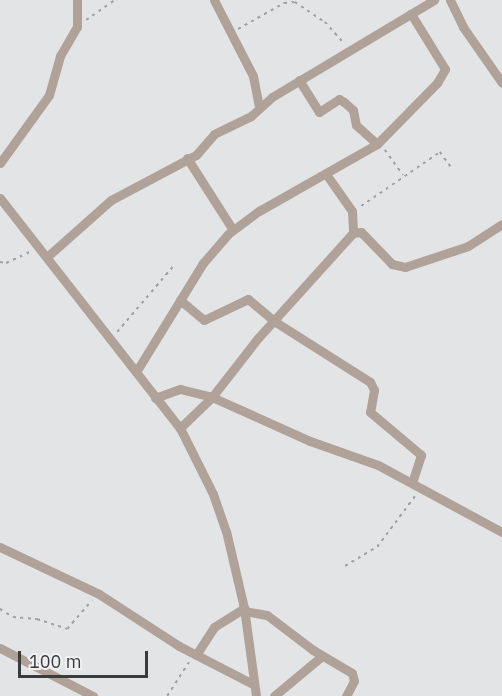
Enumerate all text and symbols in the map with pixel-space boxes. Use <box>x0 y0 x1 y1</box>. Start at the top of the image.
scale bar <box>21 639 152 677</box>
text: 100 m <box>29 650 81 673</box>

